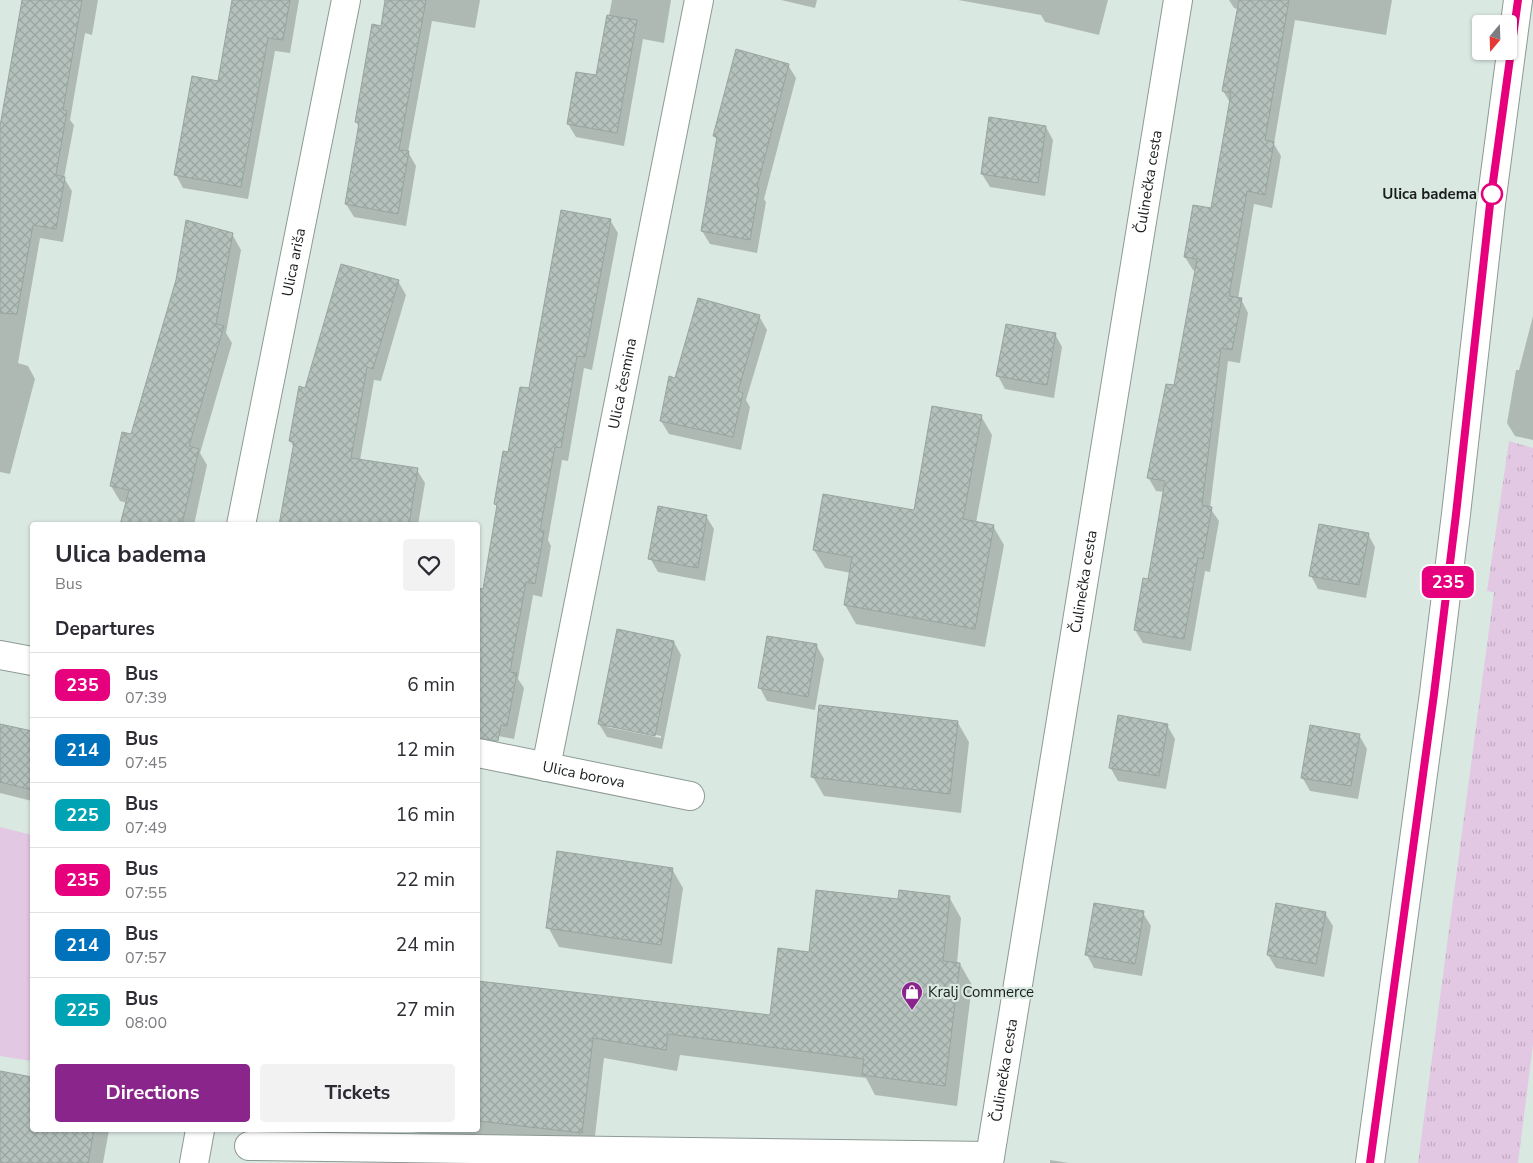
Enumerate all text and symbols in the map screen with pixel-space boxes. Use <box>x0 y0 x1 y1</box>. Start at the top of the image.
north arrow <box>1472 15 1518 60</box>
map controls <box>1472 15 1517 60</box>
street label: Čulinečka cesta <box>1129 129 1167 235</box>
marker: Ulica badema <box>1481 183 1503 205</box>
place label: Ulica badema <box>1382 184 1477 204</box>
street label: Ulica ariša <box>277 226 310 298</box>
street label: Ulica česmina <box>604 336 641 431</box>
street label: Čulinečka cesta <box>1064 529 1102 635</box>
text: Ulica badema <box>55 538 206 570</box>
button: heart <box>403 539 455 591</box>
line badge: 235 <box>1419 566 1477 598</box>
text: 235 <box>1432 570 1464 594</box>
text: Bus <box>55 573 83 595</box>
text: Departures <box>55 616 155 642</box>
text: Bus <box>125 661 158 687</box>
text: 6 min <box>407 672 455 698</box>
text: 235 <box>66 673 99 697</box>
text: 07:39 <box>125 687 167 709</box>
text: Bus <box>125 726 158 752</box>
text: 12 min <box>396 737 455 763</box>
text: 214 <box>66 738 99 762</box>
text: 07:45 <box>125 752 167 774</box>
street label: Ulica borova <box>541 756 627 793</box>
text: Bus <box>125 791 158 817</box>
text: 16 min <box>396 802 455 828</box>
text: 225 <box>66 803 99 827</box>
text: 07:49 <box>125 817 167 839</box>
text: Bus <box>125 856 158 882</box>
text: 22 min <box>396 867 455 893</box>
text: 235 <box>66 868 99 892</box>
text: 07:55 <box>125 882 167 904</box>
text: Bus <box>125 921 158 947</box>
text: 24 min <box>396 932 455 958</box>
text: 214 <box>66 933 99 957</box>
text: 07:57 <box>125 947 167 969</box>
shop icon: Kralj Commerce <box>900 980 924 1011</box>
place label: Kralj Commerce <box>928 982 1034 1002</box>
text: Bus <box>125 986 158 1012</box>
text: 27 min <box>396 997 455 1023</box>
text: 225 <box>66 998 99 1022</box>
text: 08:00 <box>125 1012 167 1034</box>
street label: Čulinečka cesta <box>985 1017 1022 1123</box>
button: Directions <box>55 1064 250 1122</box>
button: Tickets <box>260 1064 455 1122</box>

